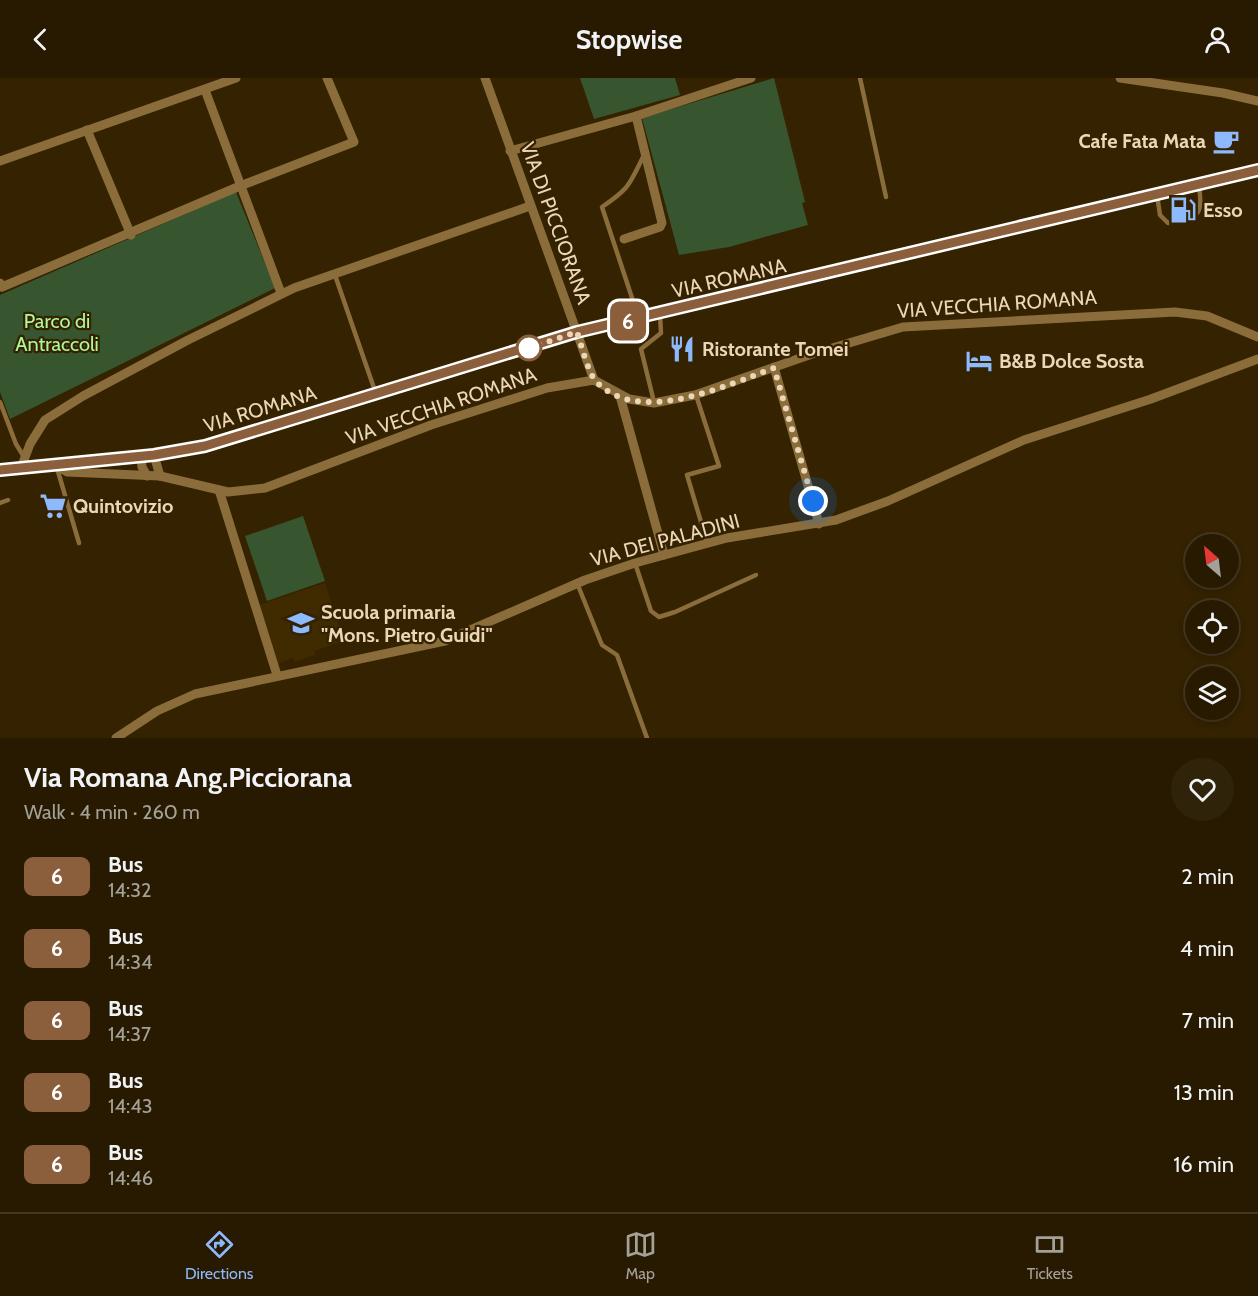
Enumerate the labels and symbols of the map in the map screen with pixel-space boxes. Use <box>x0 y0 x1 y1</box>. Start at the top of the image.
cafe icon: Cafe Fata Mata <box>1211 126 1241 156</box>
place label: Cafe Fata Mata <box>1078 129 1206 153</box>
street label: VIA DI PICCIORANA <box>516 139 597 308</box>
fuel station icon: Esso <box>1168 195 1198 225</box>
place label: Esso <box>1203 198 1243 222</box>
street label: VIA ROMANA <box>670 253 789 303</box>
street label: VIA VECCHIA ROMANA <box>896 285 1098 323</box>
line badge: 6 <box>608 302 648 340</box>
park label: Parco di Antraccoli <box>15 309 99 356</box>
restaurant icon: Ristorante Tomei <box>667 334 697 364</box>
unlabelled marker <box>516 335 542 361</box>
place label: Ristorante Tomei <box>702 337 848 361</box>
hotel icon: B&B Dolce Sosta <box>964 346 994 376</box>
place label: B&B Dolce Sosta <box>999 349 1144 373</box>
street label: VIA VECCHIA ROMANA <box>343 362 540 450</box>
street label: VIA ROMANA <box>201 380 320 437</box>
your location <box>798 486 828 516</box>
supermarket icon: Quintovizio <box>38 491 68 521</box>
place label: Quintovizio <box>73 494 173 518</box>
street label: VIA DEI PALADINI <box>588 509 742 571</box>
north arrow <box>1185 534 1239 588</box>
place label: Scuola primaria "Mons. Pietro Guidi" <box>321 600 493 647</box>
school or university icon: Scuola primaria "Mons. Pietro Guidi" <box>286 608 316 638</box>

